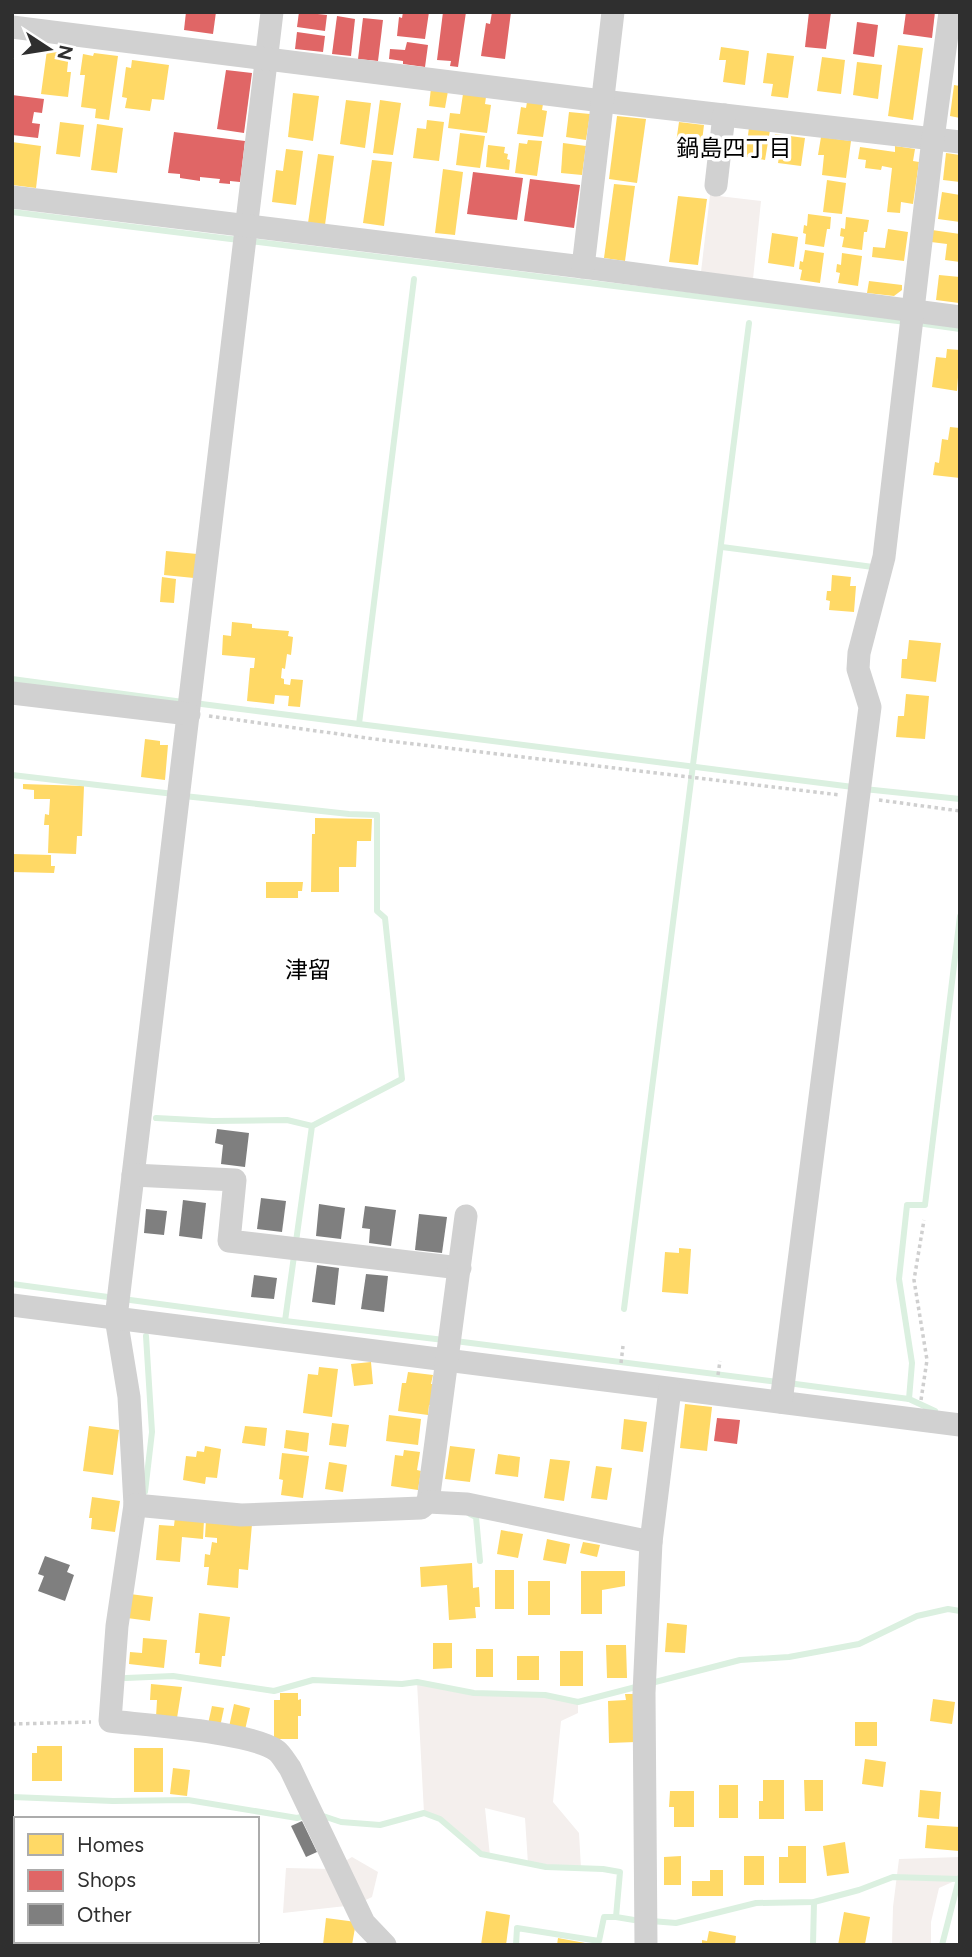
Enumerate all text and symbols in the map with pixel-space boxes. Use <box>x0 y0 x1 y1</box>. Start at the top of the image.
north arrow <box>14 14 84 84</box>
text: N <box>52 43 78 62</box>
district label: 鍋島四丁目 <box>677 134 792 162</box>
district label: 津留 <box>285 956 331 984</box>
legend <box>14 1817 259 1943</box>
text: Homes <box>77 1832 144 1857</box>
text: Shops <box>77 1867 136 1892</box>
text: Other <box>77 1902 132 1927</box>

